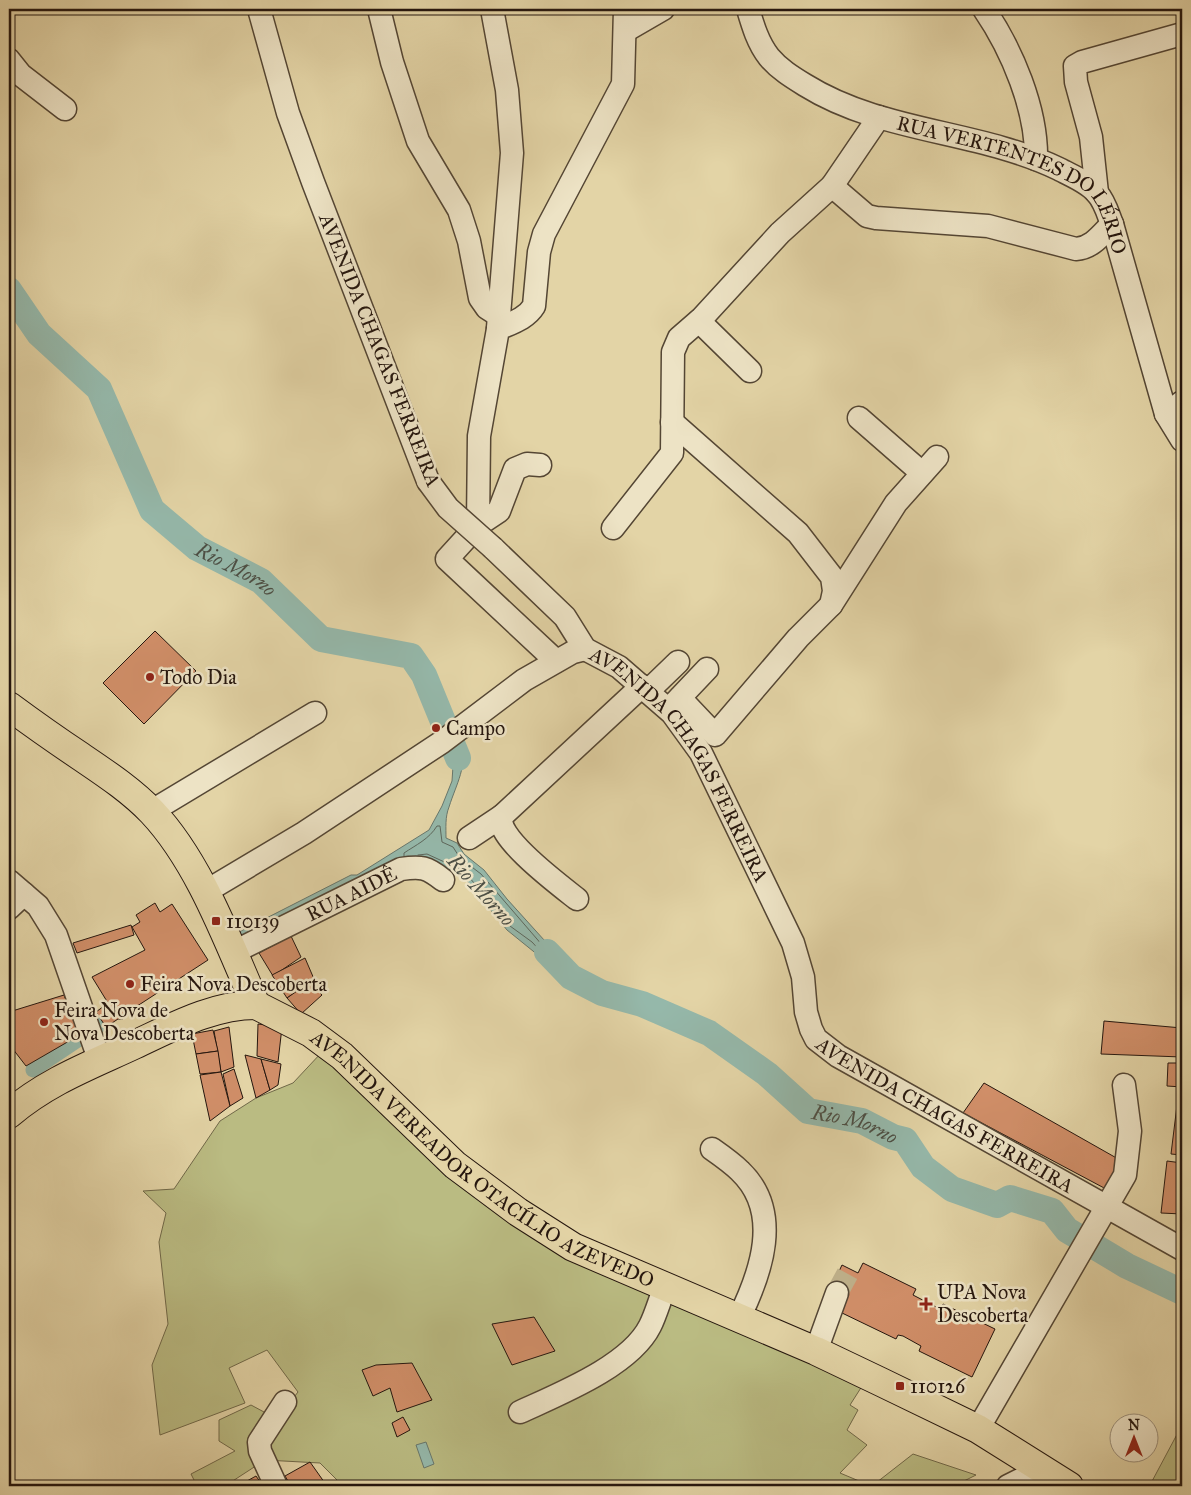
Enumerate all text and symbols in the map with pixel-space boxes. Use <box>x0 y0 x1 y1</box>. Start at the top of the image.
street label: RUA VERTENTES DO LÉRIO <box>894 111 1132 257</box>
street label: AVENIDA CHAGAS FERREIRA <box>314 209 446 491</box>
water label: Rio Morno <box>190 536 282 602</box>
street label: AVENIDA CHAGAS FERREIRA <box>585 641 774 886</box>
place label: Todo Dia <box>160 665 237 689</box>
marker: Todo Dia <box>144 671 156 683</box>
place label: Campo <box>446 716 505 740</box>
marker: Campo <box>430 722 442 734</box>
water label: Rio Morno <box>441 848 520 932</box>
street label: RUA AIDÊ <box>302 860 401 926</box>
place label: 110139 <box>226 909 280 933</box>
marker: 110139 <box>210 915 222 927</box>
place label: Feira Nova Descoberta <box>140 972 327 996</box>
marker: Feira Nova Descoberta <box>124 978 136 990</box>
place label: Feira Nova de Nova Descoberta <box>54 998 195 1045</box>
marker: Feira Nova de Nova Descoberta <box>38 1016 50 1028</box>
street label: AVENIDA VEREADOR OTACÍLIO AZEVEDO <box>305 1024 658 1292</box>
street label: AVENIDA CHAGAS FERREIRA <box>811 1031 1079 1198</box>
water label: Rio Morno <box>809 1099 902 1150</box>
place label: UPA Nova Descoberta <box>937 1280 1029 1327</box>
marker: UPA Nova Descoberta <box>919 1297 933 1311</box>
place label: 110126 <box>910 1374 966 1398</box>
marker: 110126 <box>894 1380 906 1392</box>
north arrow <box>1108 1412 1158 1462</box>
text: N <box>1128 1417 1140 1434</box>

